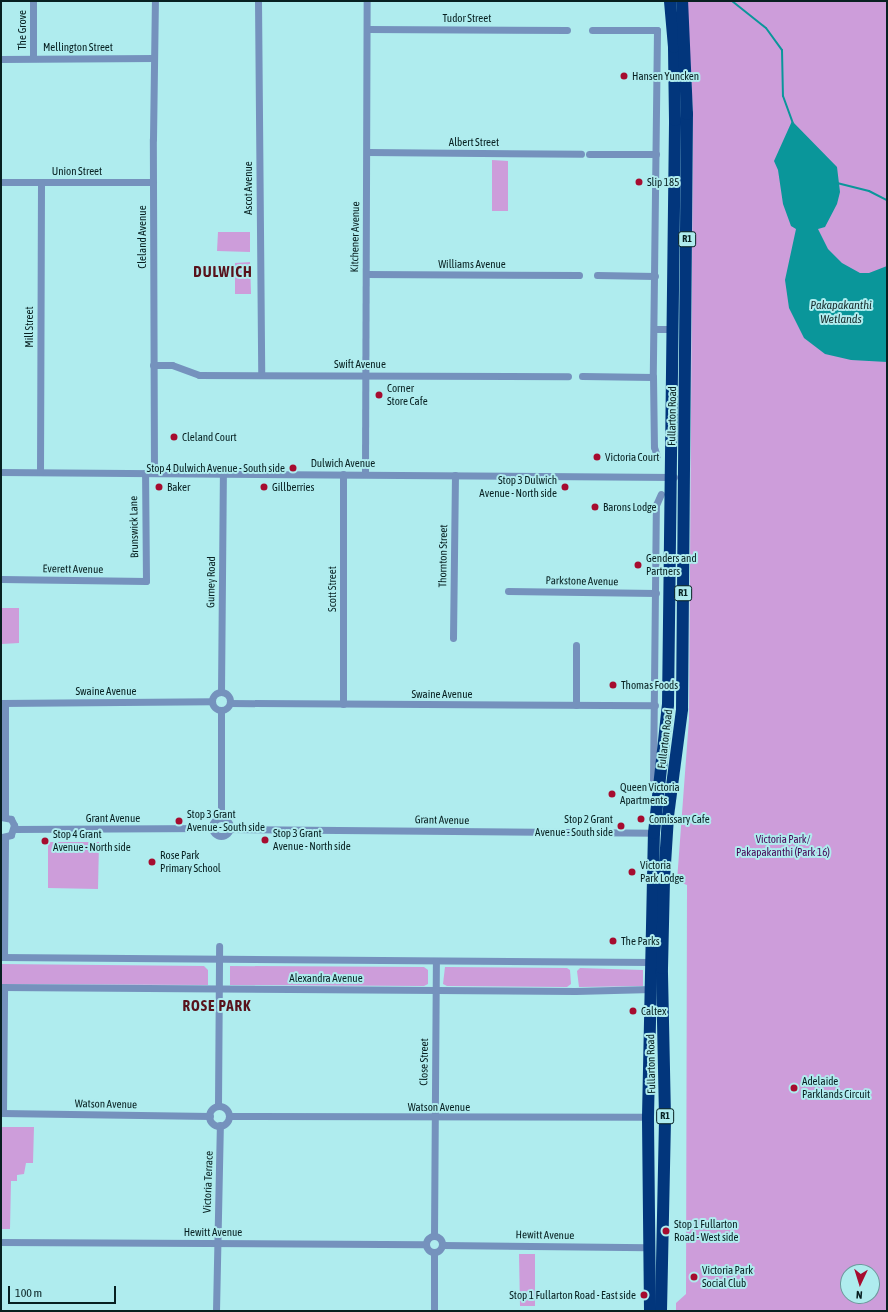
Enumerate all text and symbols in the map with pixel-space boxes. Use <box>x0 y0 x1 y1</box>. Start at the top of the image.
street label: The Grove <box>15 10 29 50</box>
street label: Tudor Street <box>443 11 491 25</box>
street label: Mellington Street <box>43 40 113 54</box>
place label: Hansen Yuncken <box>632 69 699 83</box>
marker: Hansen Yuncken <box>619 71 629 81</box>
street label: Albert Street <box>449 135 499 149</box>
street label: Ascot Avenue <box>241 161 255 215</box>
street label: Union Street <box>52 164 102 178</box>
place label: Slip 185 <box>647 175 679 189</box>
marker: Slip 185 <box>634 177 644 187</box>
street label: Kitchener Avenue <box>348 201 362 273</box>
street label: Cleland Avenue <box>135 205 149 269</box>
road number: R1 <box>678 231 696 247</box>
street label: Williams Avenue <box>438 257 506 271</box>
district label: DULWICH <box>193 263 253 281</box>
water label: Pakapakanthi Wetlands <box>810 299 872 327</box>
street label: Mill Street <box>22 306 36 348</box>
street label: Swift Avenue <box>334 357 386 371</box>
place label: Corner Store Cafe <box>387 382 428 408</box>
street label: Fullarton Road <box>665 386 679 446</box>
marker: Corner Store Cafe <box>374 390 384 400</box>
place label: Cleland Court <box>182 430 237 444</box>
marker: Cleland Court <box>169 432 179 442</box>
place label: Victoria Court <box>605 450 659 464</box>
marker: Victoria Court <box>592 452 602 462</box>
street label: Dulwich Avenue <box>311 456 375 470</box>
place label: Stop 4 Dulwich Avenue - South side <box>147 461 285 475</box>
marker: Stop 4 Dulwich Avenue - South side <box>288 463 298 473</box>
place label: Stop 3 Dulwich Avenue - North side <box>479 474 557 500</box>
place label: Baker <box>167 480 190 494</box>
place label: Gillberries <box>272 480 314 494</box>
marker: Baker <box>154 482 164 492</box>
marker: Gillberries <box>259 482 269 492</box>
marker: Stop 3 Dulwich Avenue - North side <box>560 482 570 492</box>
street label: Brunswick Lane <box>127 496 141 558</box>
place label: Barons Lodge <box>603 500 657 514</box>
marker: Barons Lodge <box>590 502 600 512</box>
street label: Thornton Street <box>436 524 450 588</box>
place label: Genders and Partners <box>646 552 697 578</box>
street label: Gurney Road <box>204 556 218 608</box>
marker: Genders and Partners <box>633 560 643 570</box>
street label: Everett Avenue <box>43 562 103 576</box>
street label: Scott Street <box>325 566 339 612</box>
street label: Parkstone Avenue <box>546 574 618 588</box>
road number: R1 <box>674 585 692 601</box>
place label: Thomas Foods <box>621 678 678 692</box>
marker: Thomas Foods <box>608 680 618 690</box>
street label: Swaine Avenue <box>76 684 136 698</box>
street label: Swaine Avenue <box>412 687 472 701</box>
street label: Fullarton Road <box>655 709 675 769</box>
place label: Queen Victoria Apartments <box>620 781 680 807</box>
marker: Queen Victoria Apartments <box>607 789 617 799</box>
place label: Stop 3 Grant Avenue - South side <box>187 808 265 834</box>
street label: Grant Avenue <box>86 811 140 825</box>
place label: Comissary Cafe <box>649 812 710 826</box>
street label: Grant Avenue <box>415 813 469 827</box>
place label: Stop 2 Grant Avenue - South side <box>535 813 613 839</box>
marker: Comissary Cafe <box>636 814 646 824</box>
marker: Stop 3 Grant Avenue - South side <box>174 816 184 826</box>
marker: Stop 2 Grant Avenue - South side <box>616 821 626 831</box>
place label: Stop 3 Grant Avenue - North side <box>273 827 351 853</box>
place label: Stop 4 Grant Avenue - North side <box>53 828 131 854</box>
park label: Victoria Park/ Pakapakanthi (Park 16) <box>736 833 830 859</box>
marker: Stop 3 Grant Avenue - North side <box>260 835 270 845</box>
marker: Stop 4 Grant Avenue - North side <box>40 836 50 846</box>
place label: Rose Park Primary School <box>160 849 221 875</box>
marker: Rose Park Primary School <box>147 857 157 867</box>
place label: Victoria Park Lodge <box>640 859 684 885</box>
marker: Victoria Park Lodge <box>627 867 637 877</box>
place label: The Parks <box>621 934 660 948</box>
marker: The Parks <box>608 936 618 946</box>
street label: Alexandra Avenue <box>289 971 363 985</box>
district label: ROSE PARK <box>183 997 251 1015</box>
place label: Caltex <box>641 1004 666 1018</box>
marker: Caltex <box>628 1006 638 1016</box>
street label: Fullarton Road <box>644 1034 658 1094</box>
street label: Close Street <box>417 1038 431 1086</box>
place label: Adelaide Parklands Circuit <box>802 1075 870 1101</box>
marker: Adelaide Parklands Circuit <box>789 1083 799 1093</box>
street label: Watson Avenue <box>75 1097 137 1111</box>
street label: Watson Avenue <box>408 1100 470 1114</box>
road number: R1 <box>656 1108 674 1124</box>
street label: Victoria Terrace <box>200 1151 216 1213</box>
place label: Stop 1 Fullarton Road - West side <box>674 1218 739 1244</box>
street label: Hewitt Avenue <box>184 1225 242 1239</box>
marker: Stop 1 Fullarton Road - West side <box>661 1226 671 1236</box>
street label: Hewitt Avenue <box>516 1228 574 1242</box>
place label: Victoria Park Social Club <box>702 1264 753 1290</box>
north arrow <box>840 1264 880 1304</box>
marker: Victoria Park Social Club <box>689 1272 699 1282</box>
scale bar <box>10 1278 118 1304</box>
text: 100 m <box>15 1286 42 1300</box>
place label: Stop 1 Fullarton Road - East side <box>509 1288 636 1302</box>
text: N <box>856 1289 863 1301</box>
marker: Stop 1 Fullarton Road - East side <box>639 1290 649 1300</box>

